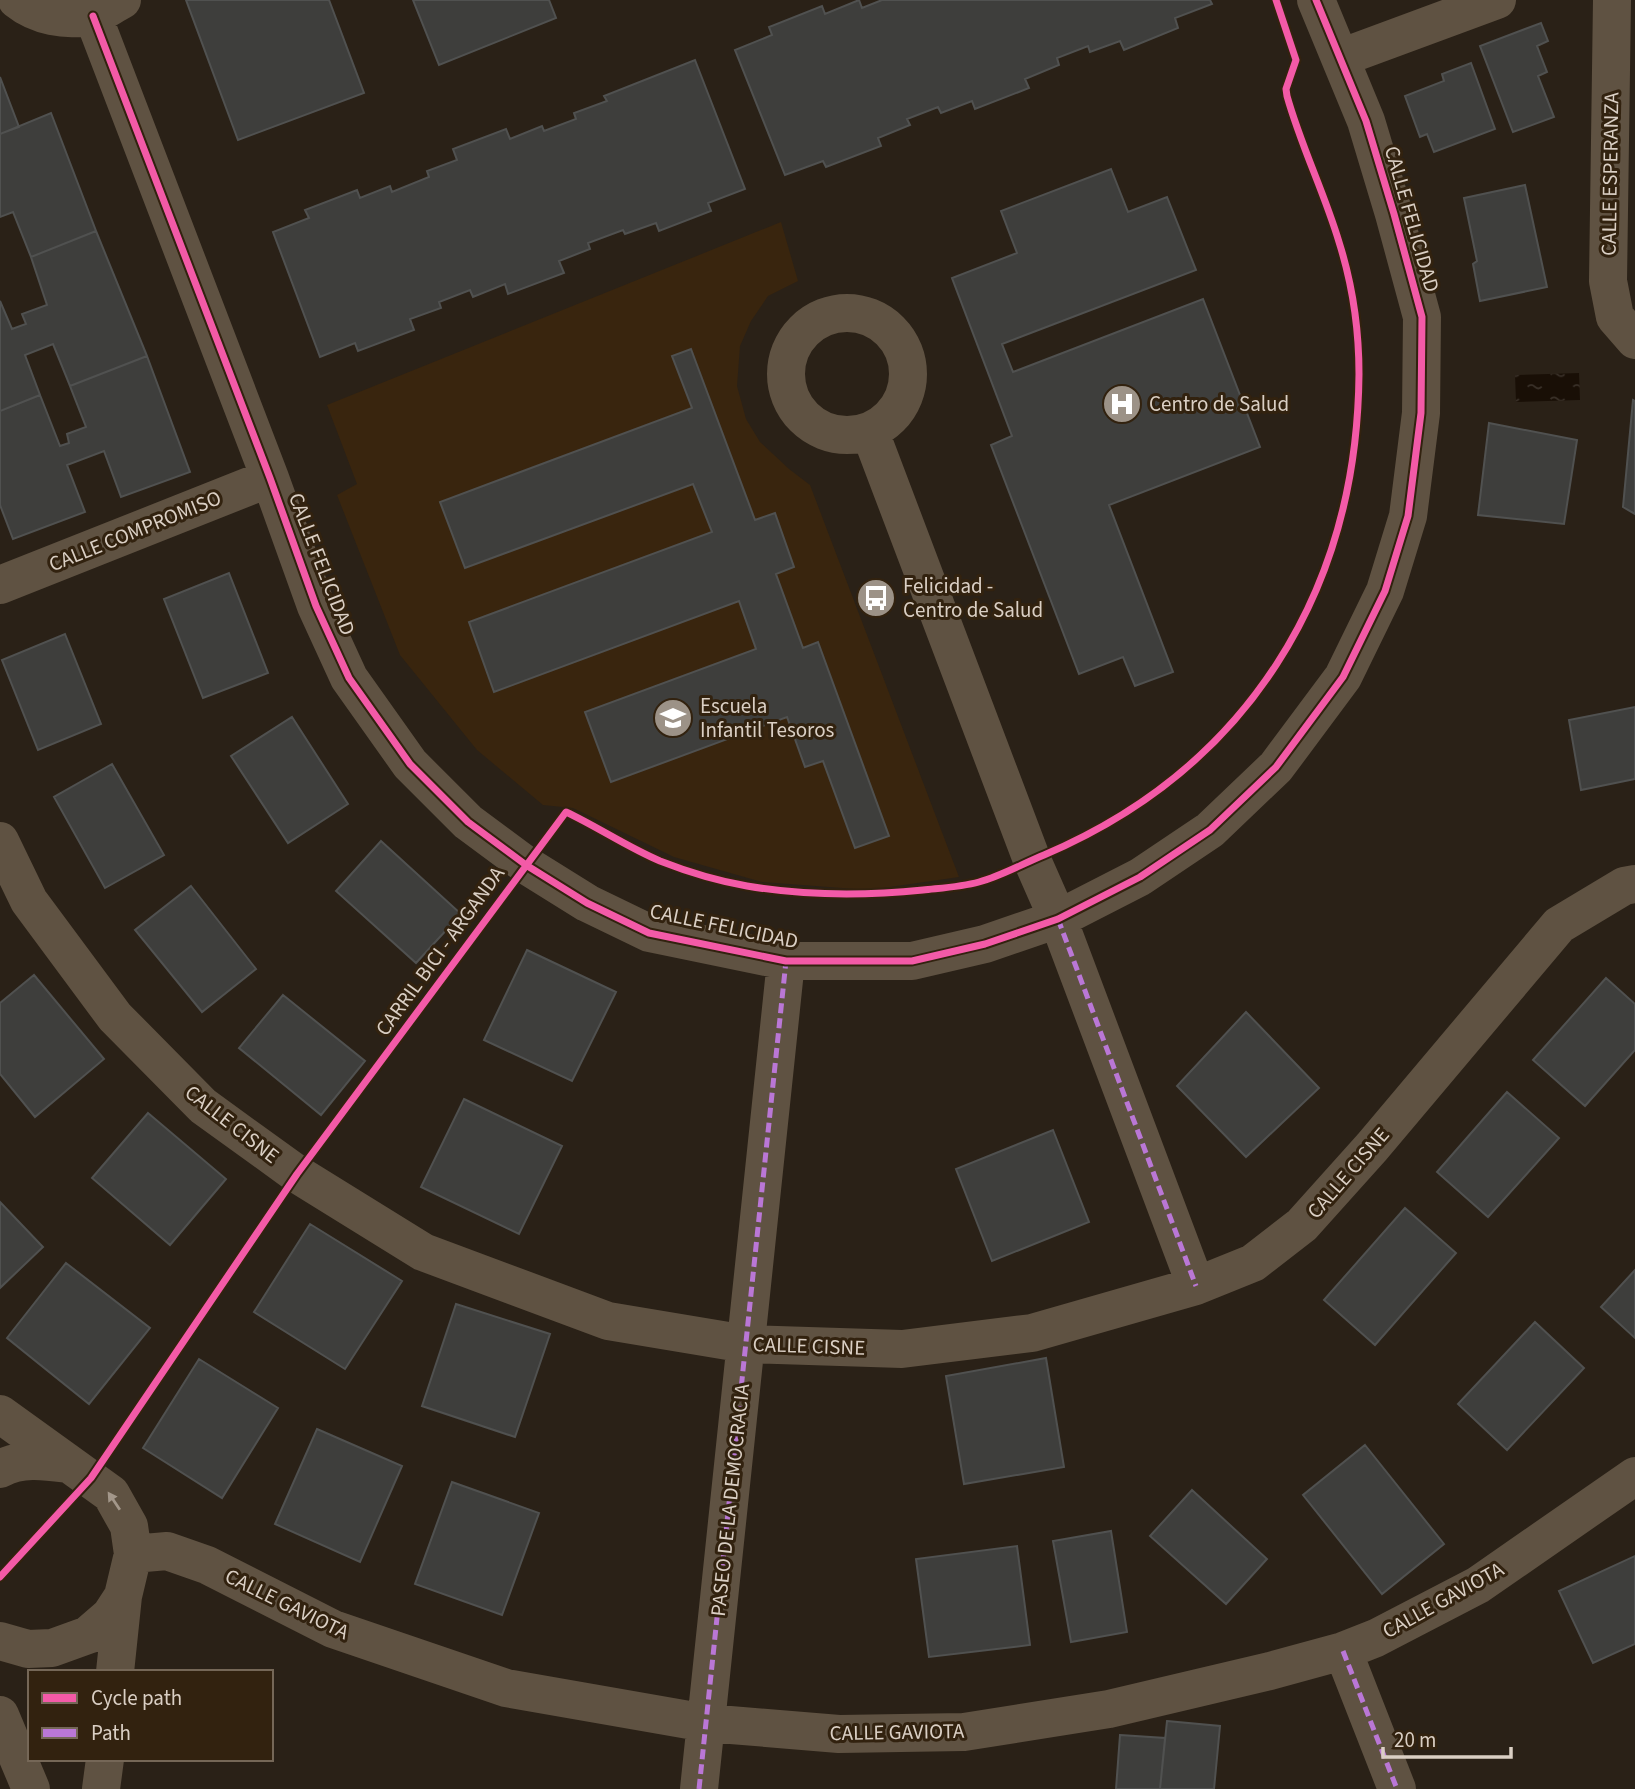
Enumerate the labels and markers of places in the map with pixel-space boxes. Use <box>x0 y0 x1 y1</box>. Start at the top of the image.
hospital icon: Centro de Salud <box>1101 383 1143 425</box>
place label: Centro de Salud <box>1149 389 1289 419</box>
place label: Felicidad - Centro de Salud <box>903 571 1043 625</box>
bus stop icon: Felicidad - Centro de Salud <box>855 577 897 619</box>
place label: Escuela Infantil Tesoros <box>700 691 834 745</box>
school or university icon: Escuela Infantil Tesoros <box>652 697 694 739</box>

